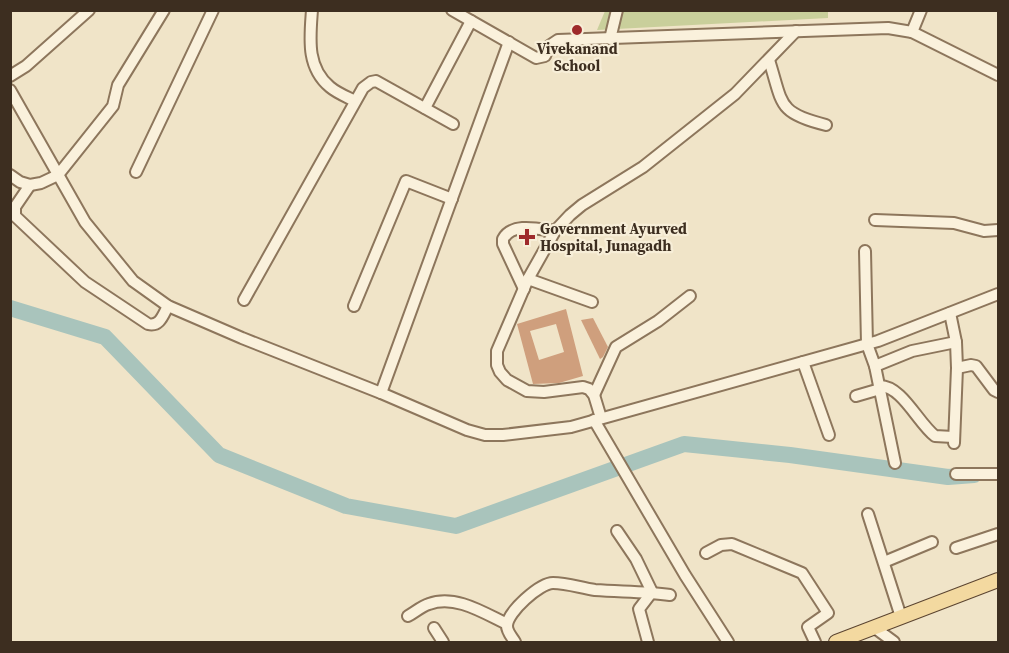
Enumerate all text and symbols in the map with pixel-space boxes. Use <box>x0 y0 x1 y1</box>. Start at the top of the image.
marker: Vivekanand School <box>570 23 584 37</box>
place label: Vivekanand School <box>536 38 618 76</box>
place label: Government Ayurved Hospital, Junagadh <box>540 218 687 256</box>
marker: Government Ayurved Hospital, Junagadh <box>518 228 536 246</box>

